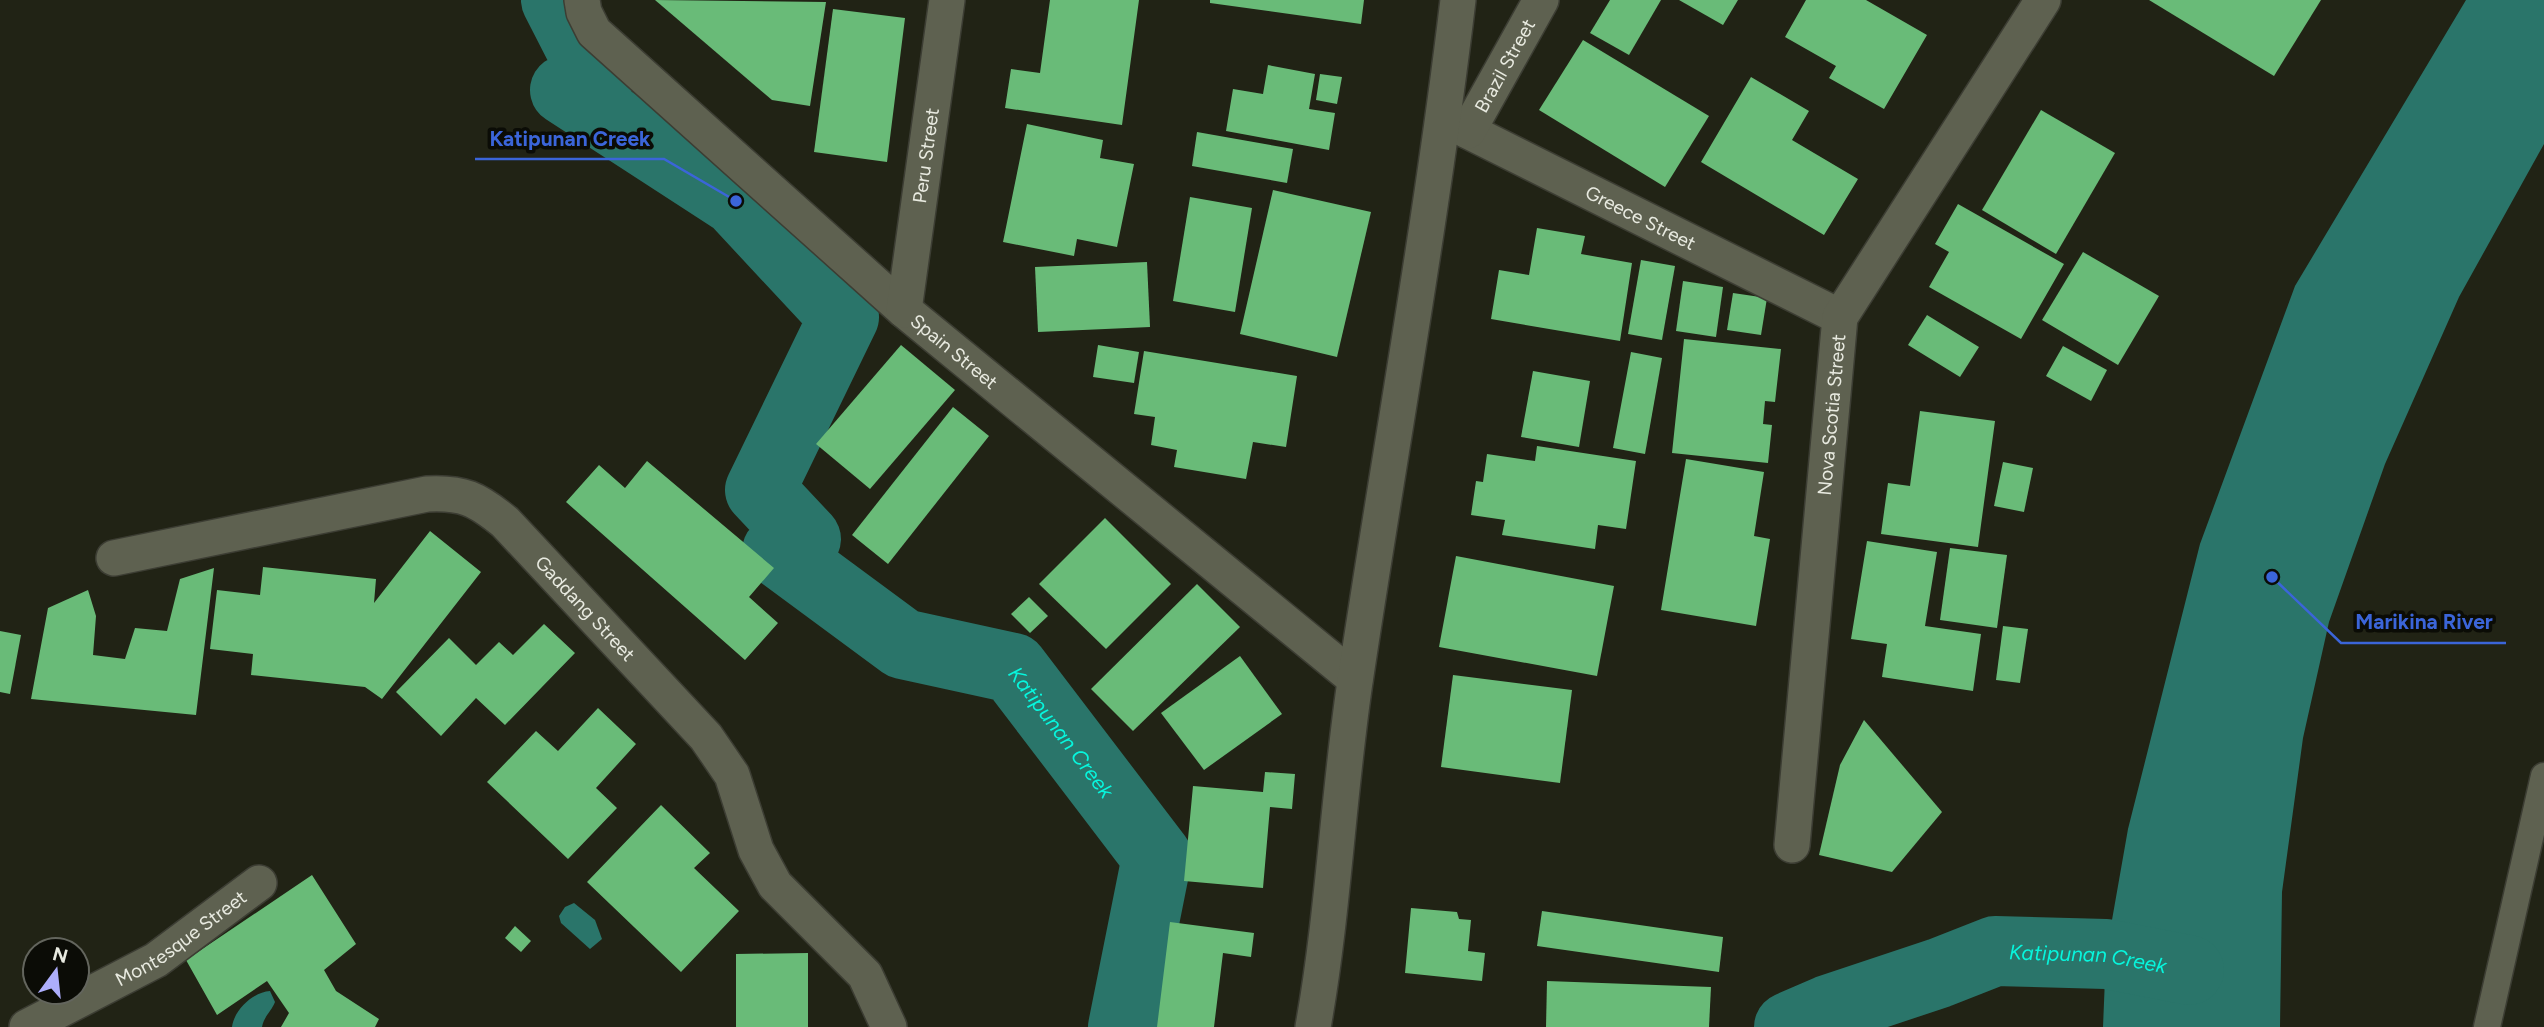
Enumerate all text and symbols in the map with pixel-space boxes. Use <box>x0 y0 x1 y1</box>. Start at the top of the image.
street label: Brazil Street <box>1469 15 1540 116</box>
street label: Peru Street <box>907 106 943 205</box>
callout: Katipunan Creek <box>475 117 664 159</box>
text: Katipunan Creek <box>490 126 651 151</box>
street label: Greece Street <box>1582 180 1700 255</box>
street label: Spain Street <box>906 309 1003 394</box>
street label: Nova Scotia Street <box>1812 333 1850 496</box>
street label: Gaddang Street <box>531 551 640 666</box>
callout: Marikina River <box>2341 601 2506 643</box>
text: Marikina River <box>2355 609 2493 634</box>
water label: Katipunan Creek <box>1004 661 1120 803</box>
street label: Montesque Street <box>111 885 251 991</box>
north arrow <box>21 936 91 1006</box>
water label: Katipunan Creek <box>2009 939 2170 978</box>
text: N <box>50 942 70 968</box>

